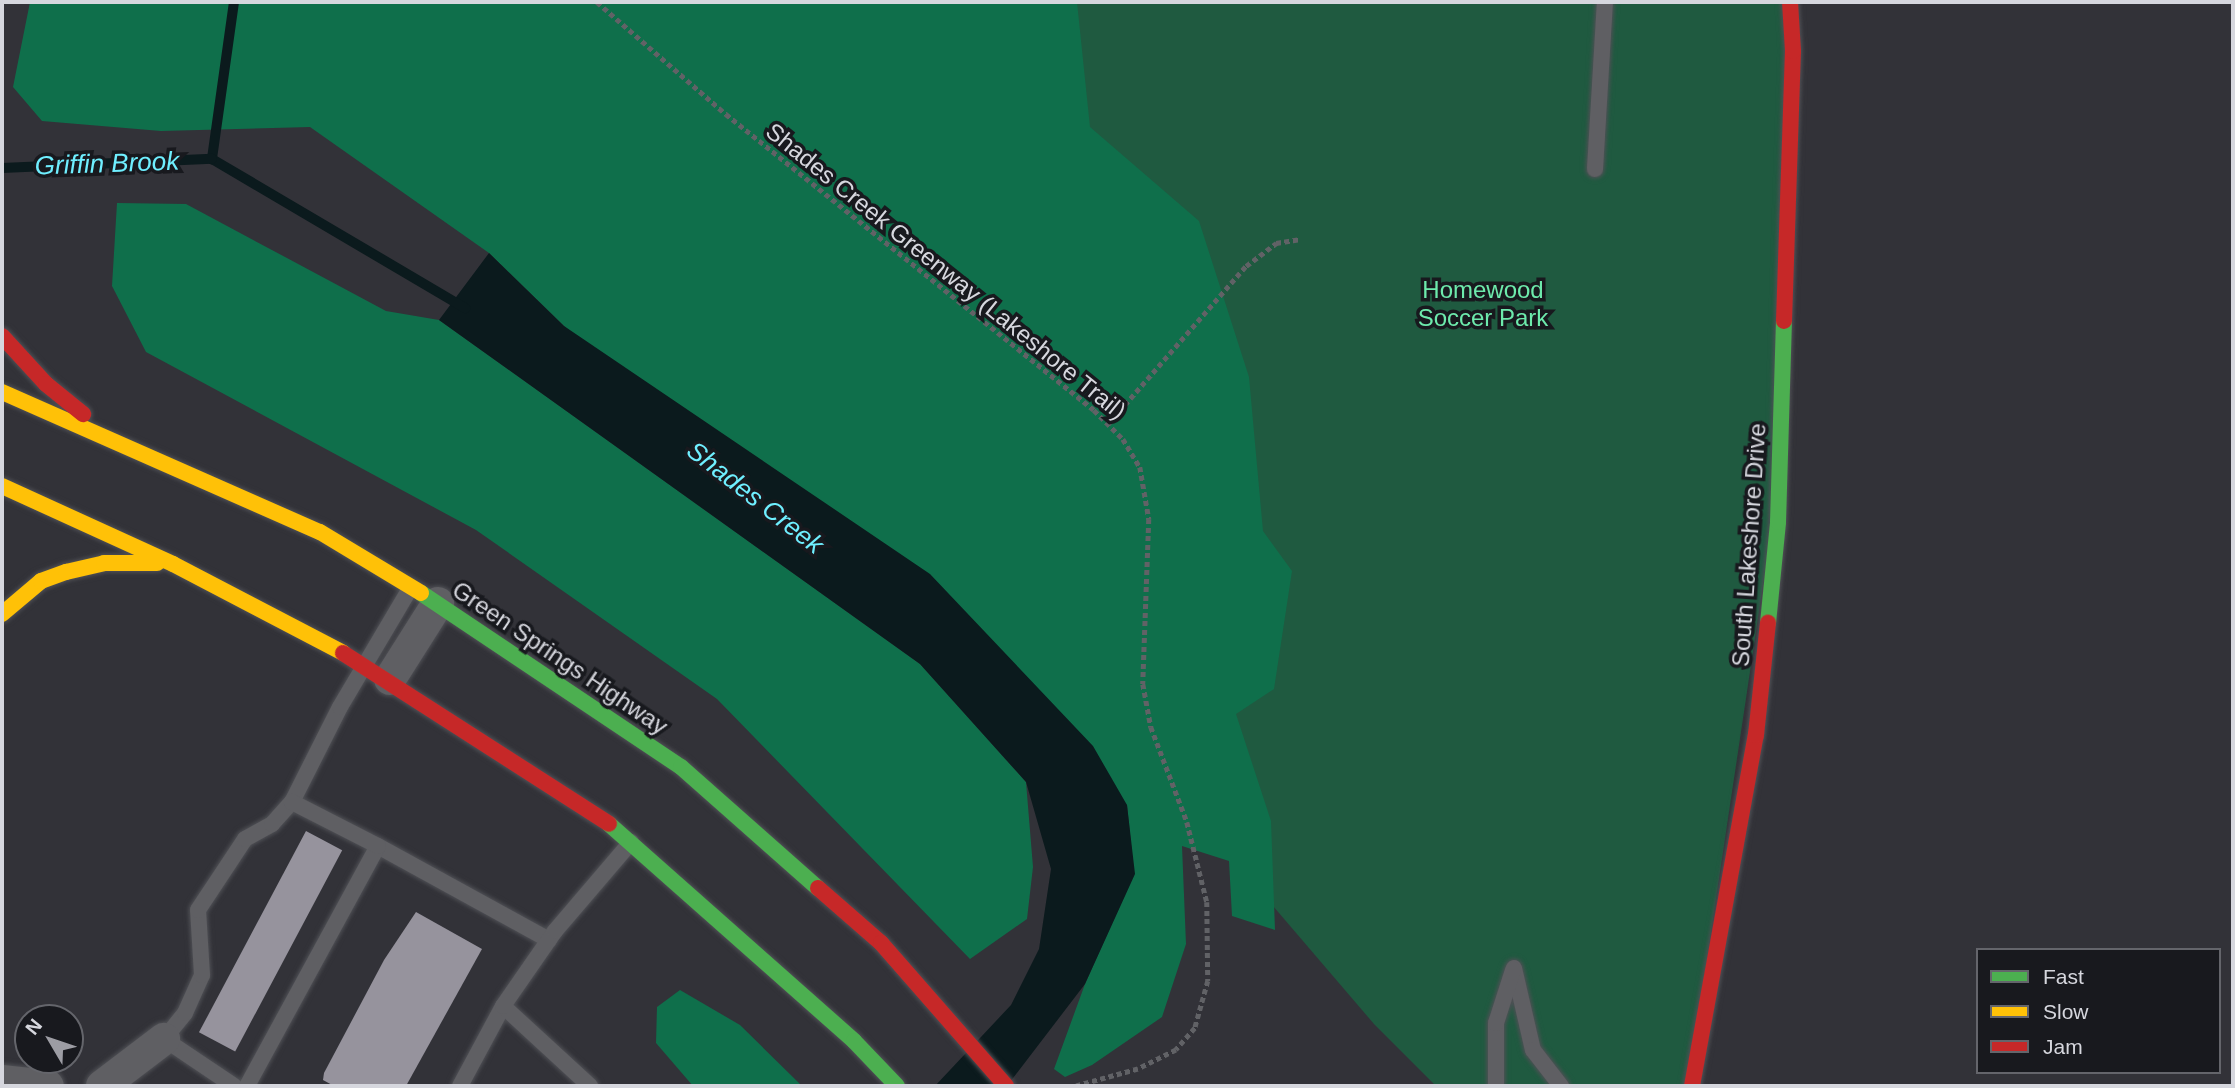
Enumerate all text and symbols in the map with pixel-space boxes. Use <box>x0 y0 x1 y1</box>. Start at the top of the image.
street label: Shades Creek Greenway (Lakeshore Trail) <box>760 117 1132 425</box>
water label: Griffin Brook <box>34 146 180 182</box>
park label: Homewood Soccer Park <box>1418 276 1548 332</box>
street label: South Lakeshore Drive <box>1726 422 1772 668</box>
water label: Shades Creek <box>680 435 830 561</box>
street label: Green Springs Highway <box>447 575 673 741</box>
legend <box>1976 948 2221 1074</box>
text: Fast <box>2043 965 2084 988</box>
text: Slow <box>2043 1000 2089 1023</box>
north arrow <box>14 1004 84 1074</box>
text: N <box>21 1015 46 1039</box>
text: Jam <box>2043 1035 2083 1058</box>

